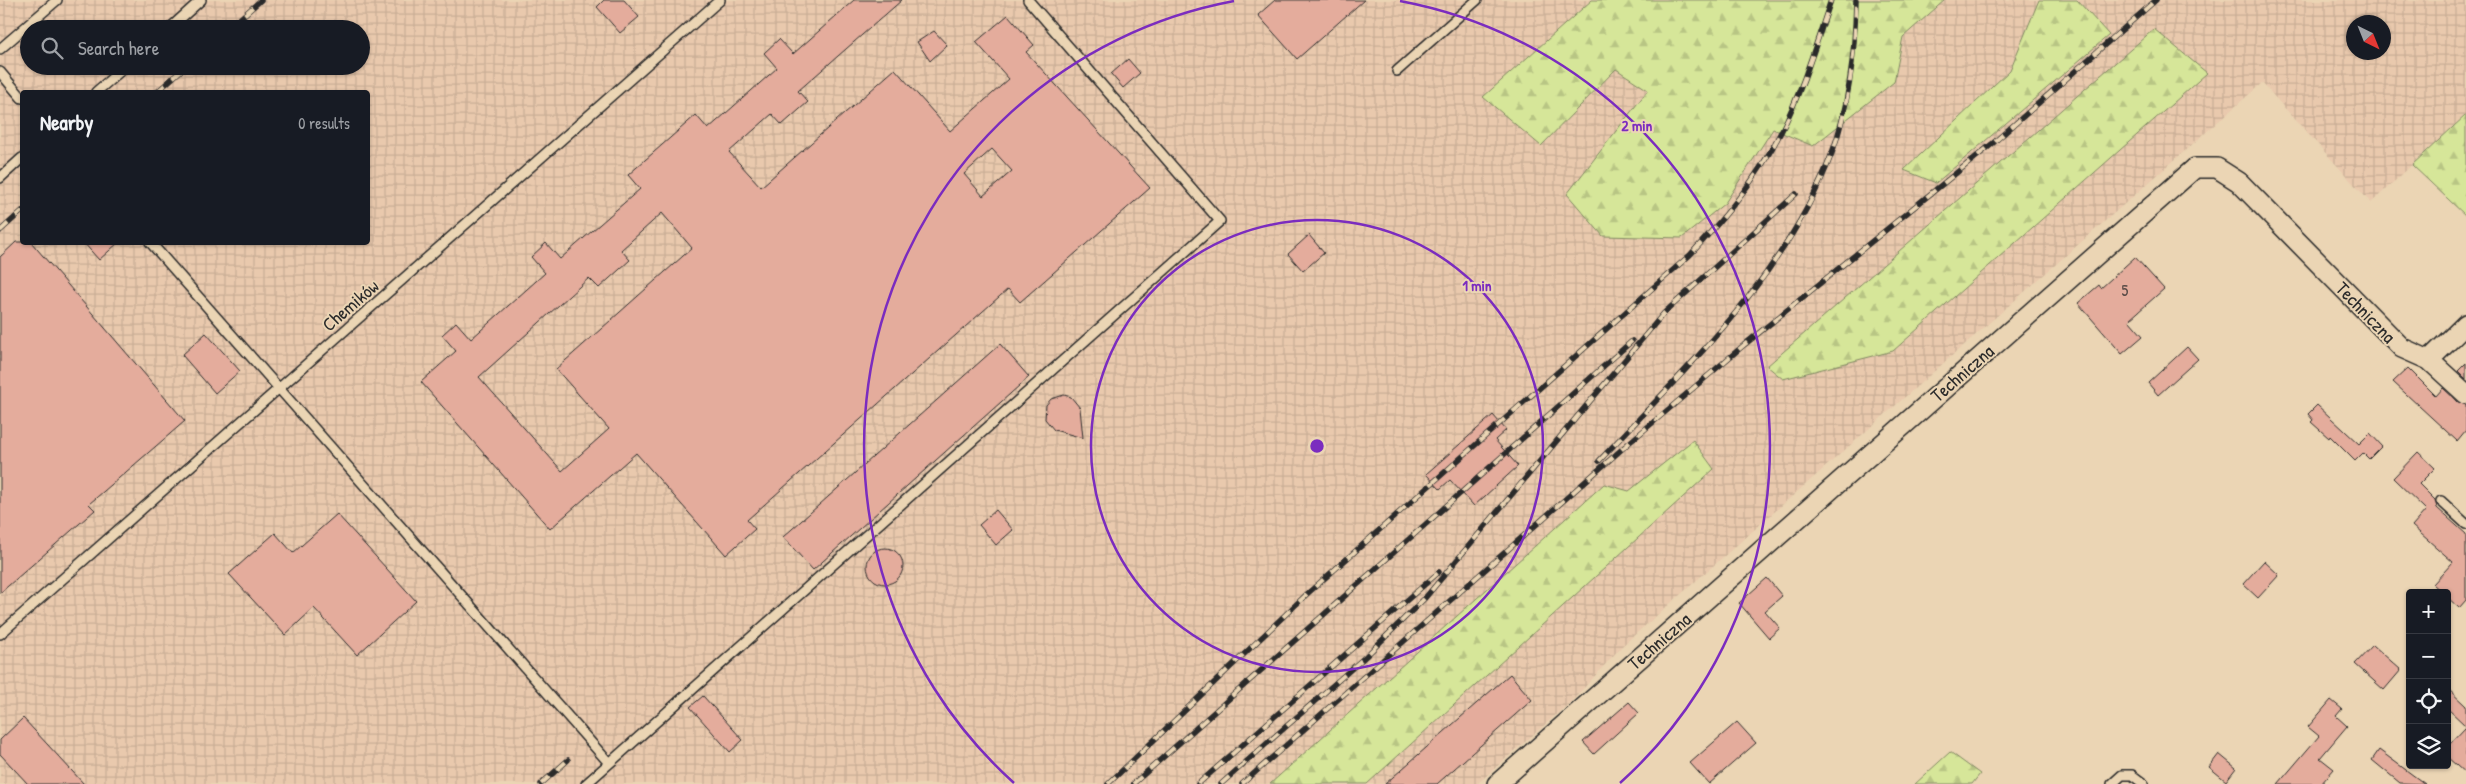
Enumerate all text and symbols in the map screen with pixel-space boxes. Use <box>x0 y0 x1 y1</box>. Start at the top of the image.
north arrow <box>2346 15 2391 60</box>
search box <box>20 20 370 75</box>
icon: search <box>38 34 66 62</box>
text: Search here <box>78 35 159 61</box>
text: Nearby <box>40 108 93 137</box>
text: 0 results <box>298 112 350 134</box>
text: 2 min <box>1622 115 1653 136</box>
street label: Chemików <box>316 273 384 337</box>
text: 1 min <box>1462 275 1492 296</box>
street label: Techniczna <box>2330 276 2402 349</box>
house number: 5 <box>2122 279 2129 301</box>
street label: Techniczna <box>1925 338 2000 408</box>
centre of rings <box>1308 437 1326 455</box>
map controls <box>2406 589 2451 769</box>
button: + <box>2406 589 2451 634</box>
street label: Techniczna <box>1622 606 1697 676</box>
button: − <box>2406 634 2451 679</box>
button: locate <box>2406 679 2451 724</box>
button: layers <box>2406 724 2451 769</box>

